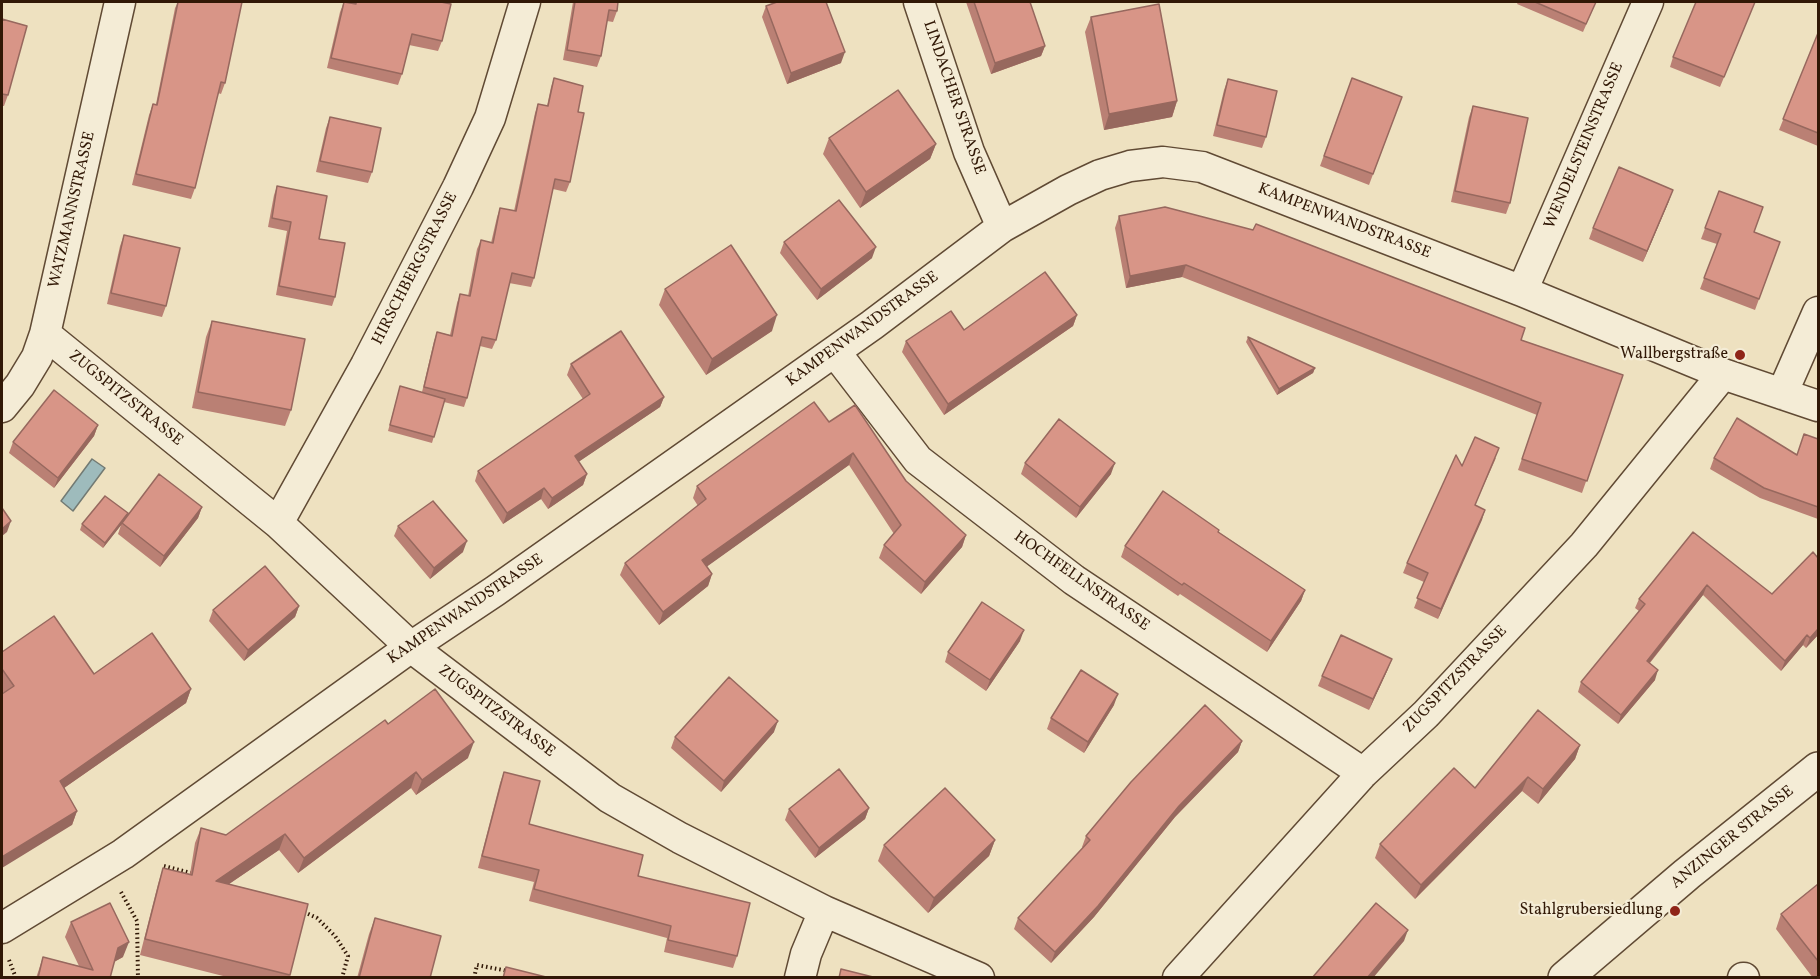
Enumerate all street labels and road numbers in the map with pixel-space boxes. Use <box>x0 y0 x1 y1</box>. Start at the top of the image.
street label: LINDACHER STRASSE <box>918 18 988 178</box>
street label: WENDELSTEINSTRASSE <box>1541 60 1629 232</box>
street label: WATZMANNSTRASSE <box>46 130 100 290</box>
street label: KAMPENWANDSTRASSE <box>1255 180 1433 264</box>
street label: HIRSCHBERGSTRASSE <box>369 189 463 349</box>
street label: KAMPENWANDSTRASSE <box>783 268 943 392</box>
street label: ZUGSPITZSTRASSE <box>64 347 186 451</box>
street label: HOCHFELLNSTRASSE <box>1009 528 1153 636</box>
street label: KAMPENWANDSTRASSE <box>384 551 548 669</box>
street label: ZUGSPITZSTRASSE <box>1400 622 1512 738</box>
street label: ZUGSPITZSTRASSE <box>434 662 558 762</box>
street label: ANZINGER STRASSE <box>1668 782 1798 894</box>

